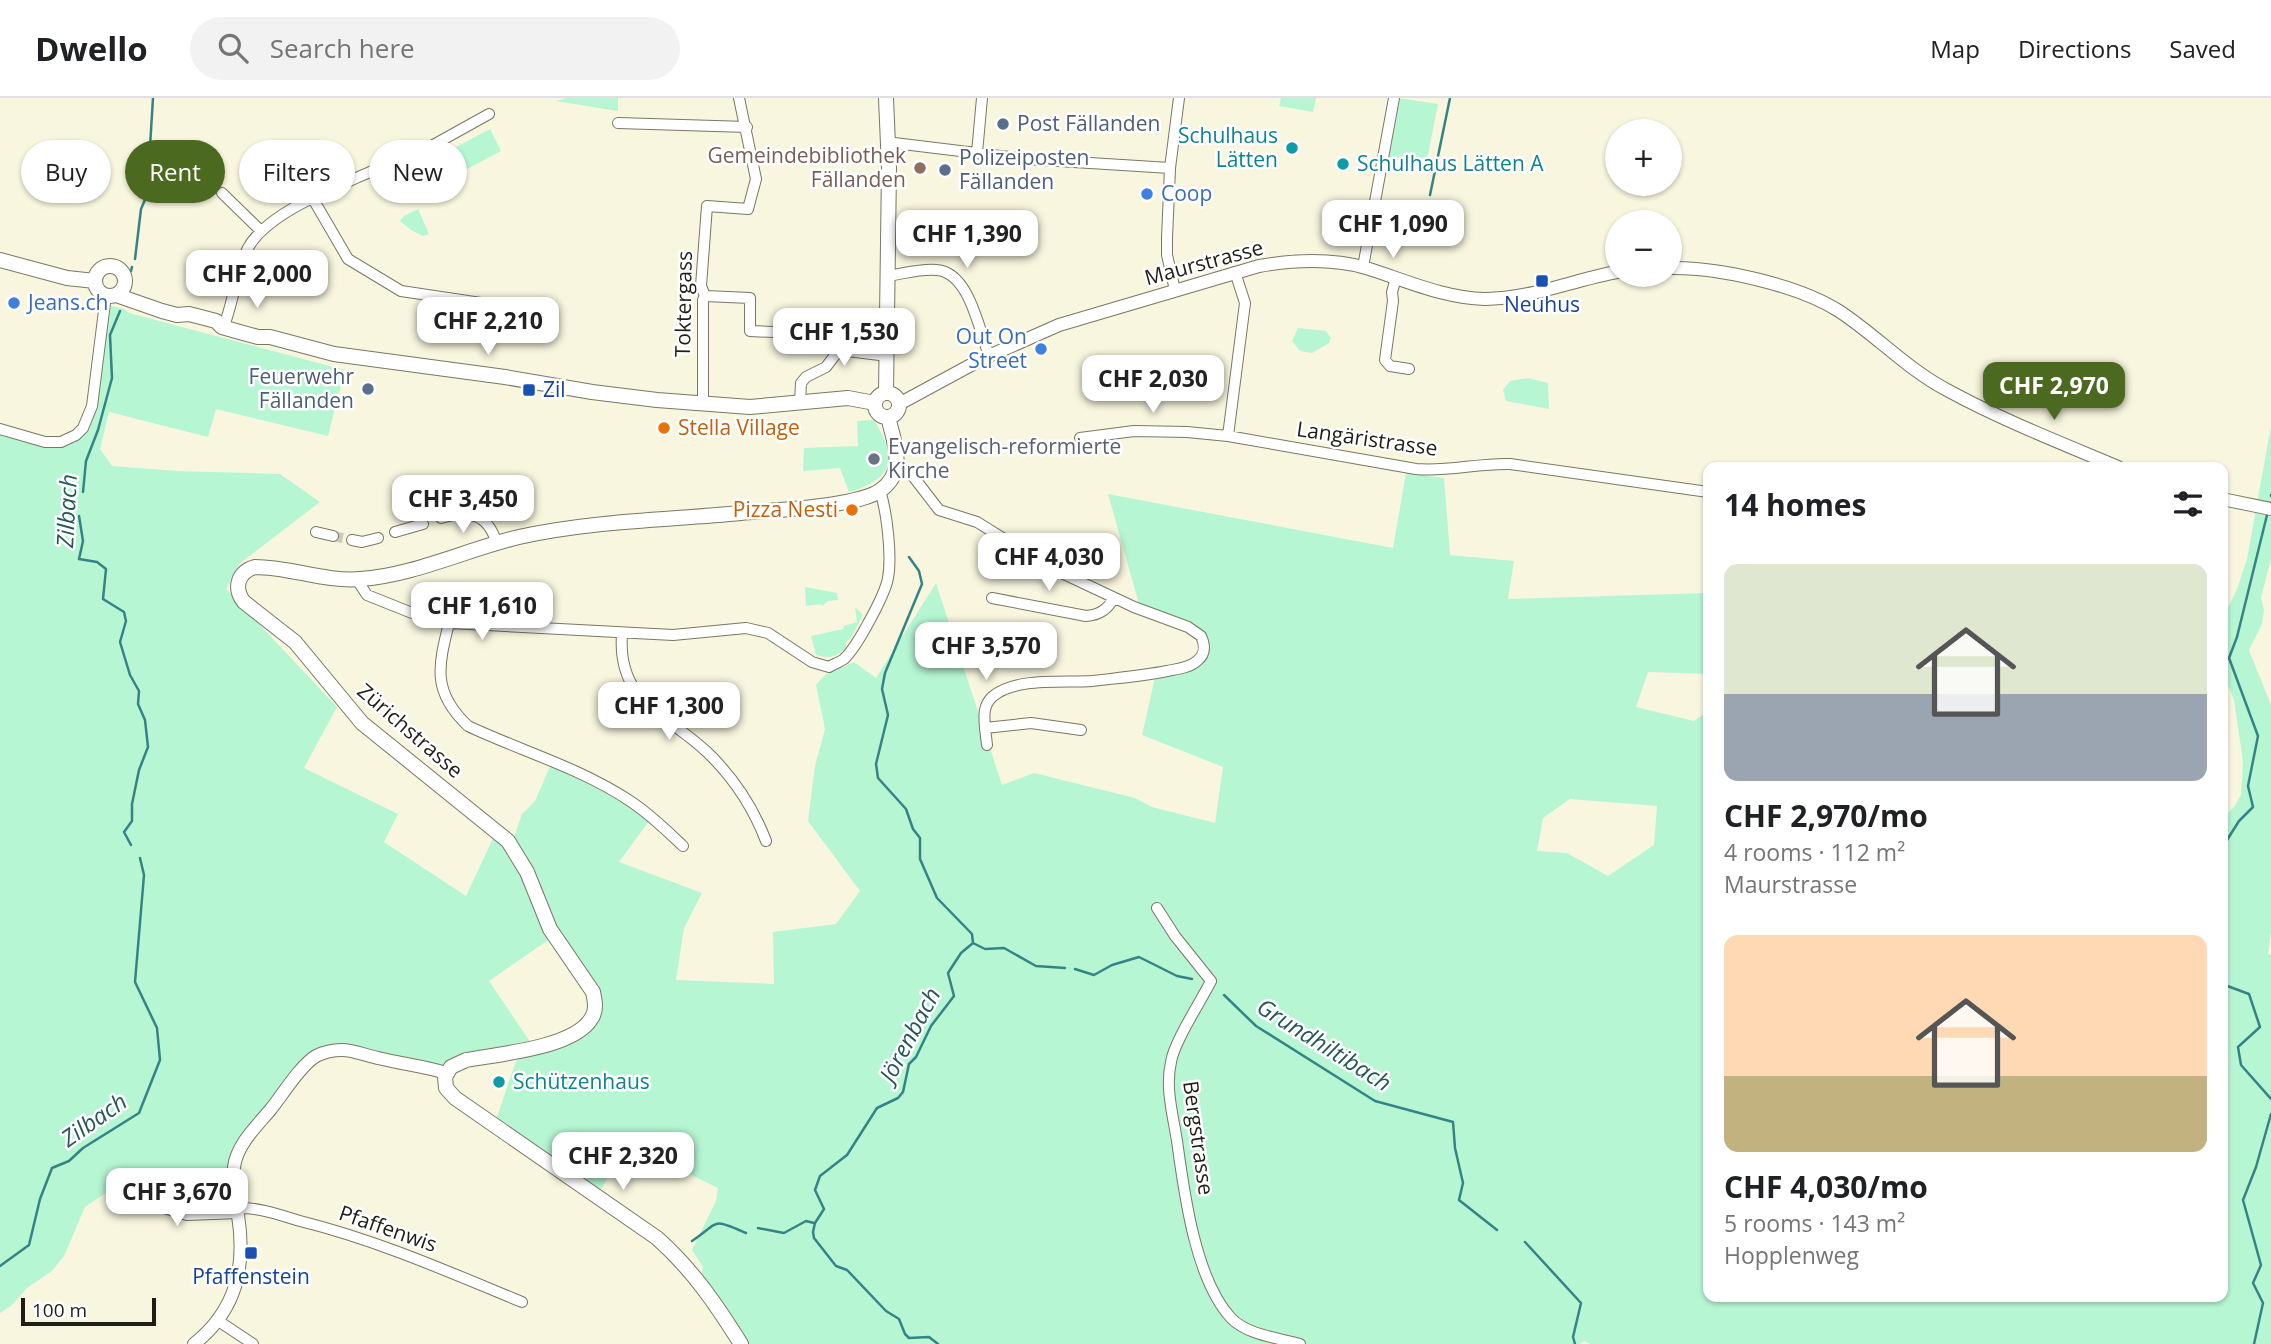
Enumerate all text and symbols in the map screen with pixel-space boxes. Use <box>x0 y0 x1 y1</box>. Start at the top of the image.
search box <box>190 17 680 80</box>
text: Dwello <box>35 26 148 71</box>
icon: search <box>214 29 252 67</box>
text: Search here <box>270 30 415 66</box>
text: Map <box>1930 32 1980 65</box>
text: Directions <box>2018 32 2131 65</box>
text: Saved <box>2169 32 2236 65</box>
place label: Post Fällanden <box>1017 109 1160 137</box>
marker: Post Fällanden <box>995 116 1011 132</box>
map controls <box>1605 119 1682 287</box>
button: + <box>1605 119 1682 196</box>
place label: Schulhaus Lätten <box>1178 121 1278 173</box>
chip: Buy <box>21 140 111 203</box>
chip: Rent <box>125 140 225 203</box>
chip: Filters <box>239 140 355 203</box>
chip: New <box>369 140 467 203</box>
marker: Schulhaus Lätten <box>1284 140 1300 156</box>
place label: Gemeindebibliothek Fällanden <box>707 141 906 193</box>
place label: Polizeiposten Fällanden <box>959 143 1089 195</box>
place label: Schulhaus Lätten A <box>1357 149 1544 177</box>
marker: Schulhaus Lätten A <box>1335 156 1351 172</box>
marker: Gemeindebibliothek Fällanden <box>912 160 928 176</box>
marker: Polizeiposten Fällanden <box>937 162 953 178</box>
place label: Coop <box>1161 179 1212 207</box>
marker: Coop <box>1139 186 1155 202</box>
pin: CHF 1,090 <box>1313 200 1473 260</box>
text: CHF 1,090 <box>1338 207 1448 239</box>
button: − <box>1605 210 1682 287</box>
pin: CHF 1,390 <box>887 211 1047 270</box>
text: CHF 1,390 <box>912 217 1022 249</box>
street label: Maurstrasse <box>1141 233 1266 291</box>
pin: CHF 2,000 <box>177 250 337 310</box>
street label: Toktergass <box>668 251 698 357</box>
text: CHF 2,000 <box>202 257 312 289</box>
marker: Neuhus <box>1534 273 1550 289</box>
place label: Jeans.ch <box>26 288 108 316</box>
place label: Neuhus <box>1504 290 1580 318</box>
marker: Jeans.ch <box>6 295 22 311</box>
pin: CHF 2,210 <box>408 298 568 357</box>
text: CHF 2,210 <box>433 304 543 336</box>
pin: CHF 1,530 <box>764 308 924 368</box>
text: CHF 1,530 <box>789 315 899 347</box>
place label: Out On Street <box>956 322 1027 374</box>
marker: Out On Street <box>1033 341 1049 357</box>
pin: CHF 2,030 <box>1073 356 1233 415</box>
place label: Feuerwehr Fällanden <box>249 362 354 414</box>
text: CHF 2,030 <box>1098 362 1208 394</box>
pin: CHF 2,970 <box>1974 362 2134 422</box>
text: CHF 2,970 <box>1999 369 2109 401</box>
place label: Zil <box>543 375 566 403</box>
marker: Feuerwehr Fällanden <box>360 381 376 397</box>
marker: Zil <box>521 382 537 398</box>
place label: Stella Village <box>678 413 800 441</box>
street label: Langäristrasse <box>1295 414 1439 462</box>
marker: Stella Village <box>656 420 672 436</box>
place label: Evangelisch-reformierte Kirche <box>888 432 1121 484</box>
marker: Evangelisch-reformierte Kirche <box>866 451 882 467</box>
water label: Zilbach <box>48 473 84 550</box>
pin: CHF 3,450 <box>383 476 543 535</box>
text: CHF 3,450 <box>408 482 518 514</box>
text: 14 homes <box>1724 484 1867 525</box>
icon: filters <box>2169 485 2207 523</box>
place label: Pizza Nesti <box>733 495 838 523</box>
marker: Pizza Nesti <box>844 502 860 518</box>
pin: CHF 4,030 <box>969 533 1129 593</box>
text: CHF 4,030 <box>994 540 1104 572</box>
pin: CHF 1,610 <box>402 582 562 642</box>
text: CHF 1,610 <box>427 589 537 621</box>
icon: home <box>1903 609 2029 735</box>
pin: CHF 3,570 <box>906 622 1066 682</box>
text: CHF 3,570 <box>931 629 1041 661</box>
street label: Zürichstrasse <box>352 677 469 784</box>
pin: CHF 1,300 <box>589 682 749 742</box>
text: CHF 1,300 <box>614 689 724 721</box>
text: CHF 2,970/mo <box>1724 795 1928 836</box>
text: 4 rooms · 112 m² <box>1724 836 1905 868</box>
text: Maurstrasse <box>1724 868 1857 900</box>
icon: home <box>1903 980 2029 1106</box>
water label: Jörenbach <box>869 982 947 1091</box>
water label: Grundhiltibach <box>1251 990 1398 1098</box>
place label: Schützenhaus <box>513 1067 650 1095</box>
marker: Schützenhaus <box>491 1074 507 1090</box>
street label: Bergstrasse <box>1177 1079 1221 1197</box>
water label: Zilbach <box>53 1085 133 1154</box>
pin: CHF 2,320 <box>543 1132 703 1192</box>
text: CHF 2,320 <box>568 1139 678 1171</box>
text: CHF 4,030/mo <box>1724 1166 1928 1207</box>
pin: CHF 3,670 <box>97 1168 257 1228</box>
text: CHF 3,670 <box>122 1175 232 1207</box>
street label: Pfaffenwis <box>336 1198 441 1258</box>
text: 5 rooms · 143 m² <box>1724 1207 1905 1239</box>
text: Hopplenweg <box>1724 1239 1859 1271</box>
marker: Pfaffenstein <box>243 1245 259 1261</box>
place label: Pfaffenstein <box>192 1262 310 1290</box>
scale bar <box>21 1295 156 1327</box>
text: 100 m <box>32 1297 87 1323</box>

